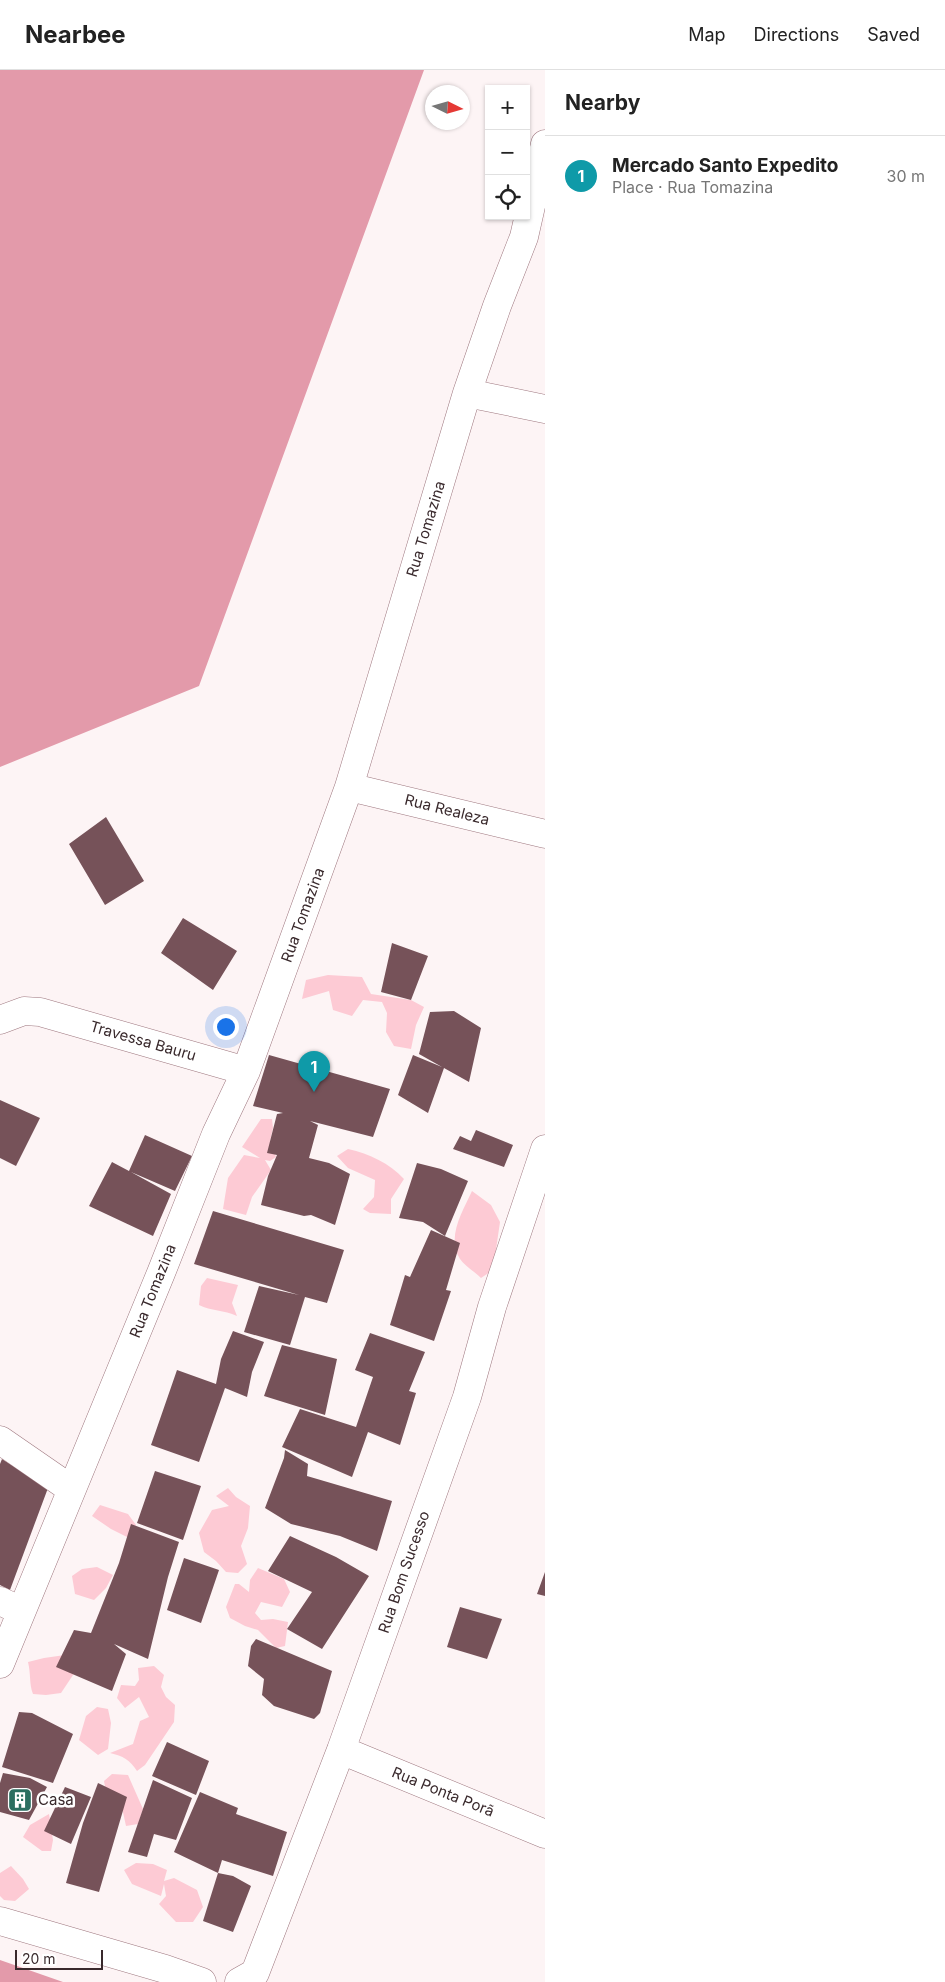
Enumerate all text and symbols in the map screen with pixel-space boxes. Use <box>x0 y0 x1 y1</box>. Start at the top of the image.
text: Nearbee <box>25 20 126 49</box>
text: Map <box>688 24 726 45</box>
text: Directions <box>754 24 839 45</box>
text: Saved <box>867 24 920 45</box>
north arrow <box>425 85 470 130</box>
map controls <box>485 85 530 220</box>
button: + <box>485 85 530 130</box>
text: Nearby <box>565 90 640 115</box>
button: − <box>485 130 530 175</box>
text: Mercado Santo Expedito <box>612 154 838 177</box>
text: 1 <box>578 166 584 186</box>
text: 30 m <box>887 166 925 186</box>
button: locate <box>485 175 530 220</box>
text: Place · Rua Tomazina <box>612 177 773 197</box>
street label: Rua Tomazina <box>402 479 449 579</box>
street label: Rua Realeza <box>403 790 492 829</box>
street label: Rua Tomazina <box>277 865 328 965</box>
your location <box>213 1014 239 1040</box>
street label: Travessa Bauru <box>88 1016 198 1065</box>
pin: 1 <box>298 1051 330 1092</box>
street label: Rua Tomazina <box>125 1241 180 1340</box>
street label: Rua Bom Sucesso <box>374 1508 433 1635</box>
street label: Rua Ponta Porã <box>389 1762 497 1821</box>
building icon: Casa <box>7 1787 33 1813</box>
place label: Casa <box>38 1790 74 1809</box>
scale bar <box>15 1947 102 1970</box>
text: 20 m <box>22 1950 56 1967</box>

